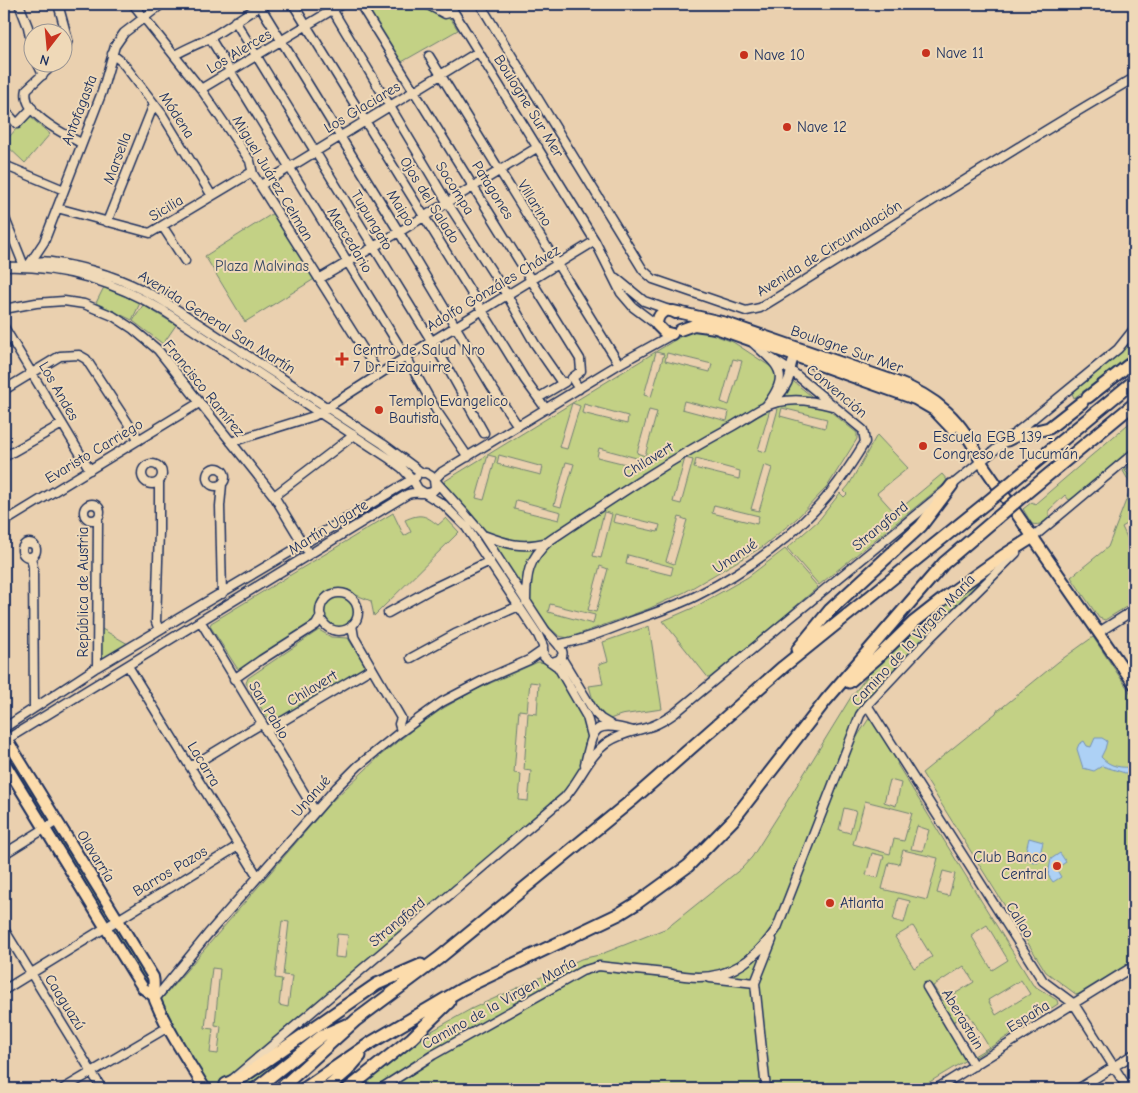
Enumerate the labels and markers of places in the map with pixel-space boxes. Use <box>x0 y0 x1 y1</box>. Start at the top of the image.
place label: Nave 11 <box>936 44 984 62</box>
place label: Nave 10 <box>754 46 805 64</box>
marker: Nave 11 <box>920 47 932 59</box>
marker: Nave 10 <box>738 49 750 61</box>
place label: Nave 12 <box>797 118 847 136</box>
marker: Nave 12 <box>781 121 793 133</box>
place label: Centro de Salud Nro 7 Dr. Eizaguirre <box>353 341 485 376</box>
marker: Centro de Salud Nro 7 Dr. Eizaguirre <box>335 352 349 366</box>
place label: Templo Evangelico Bautista <box>389 392 508 427</box>
marker: Templo Evangelico Bautista <box>373 404 385 416</box>
place label: Escuela EGB 139 - Congreso de Tucumán <box>933 428 1078 463</box>
marker: Escuela EGB 139 - Congreso de Tucumán <box>917 440 929 452</box>
place label: Club Banco Central <box>973 848 1047 883</box>
marker: Club Banco Central <box>1051 860 1063 872</box>
place label: Atlanta <box>840 894 884 912</box>
marker: Atlanta <box>824 897 836 909</box>

